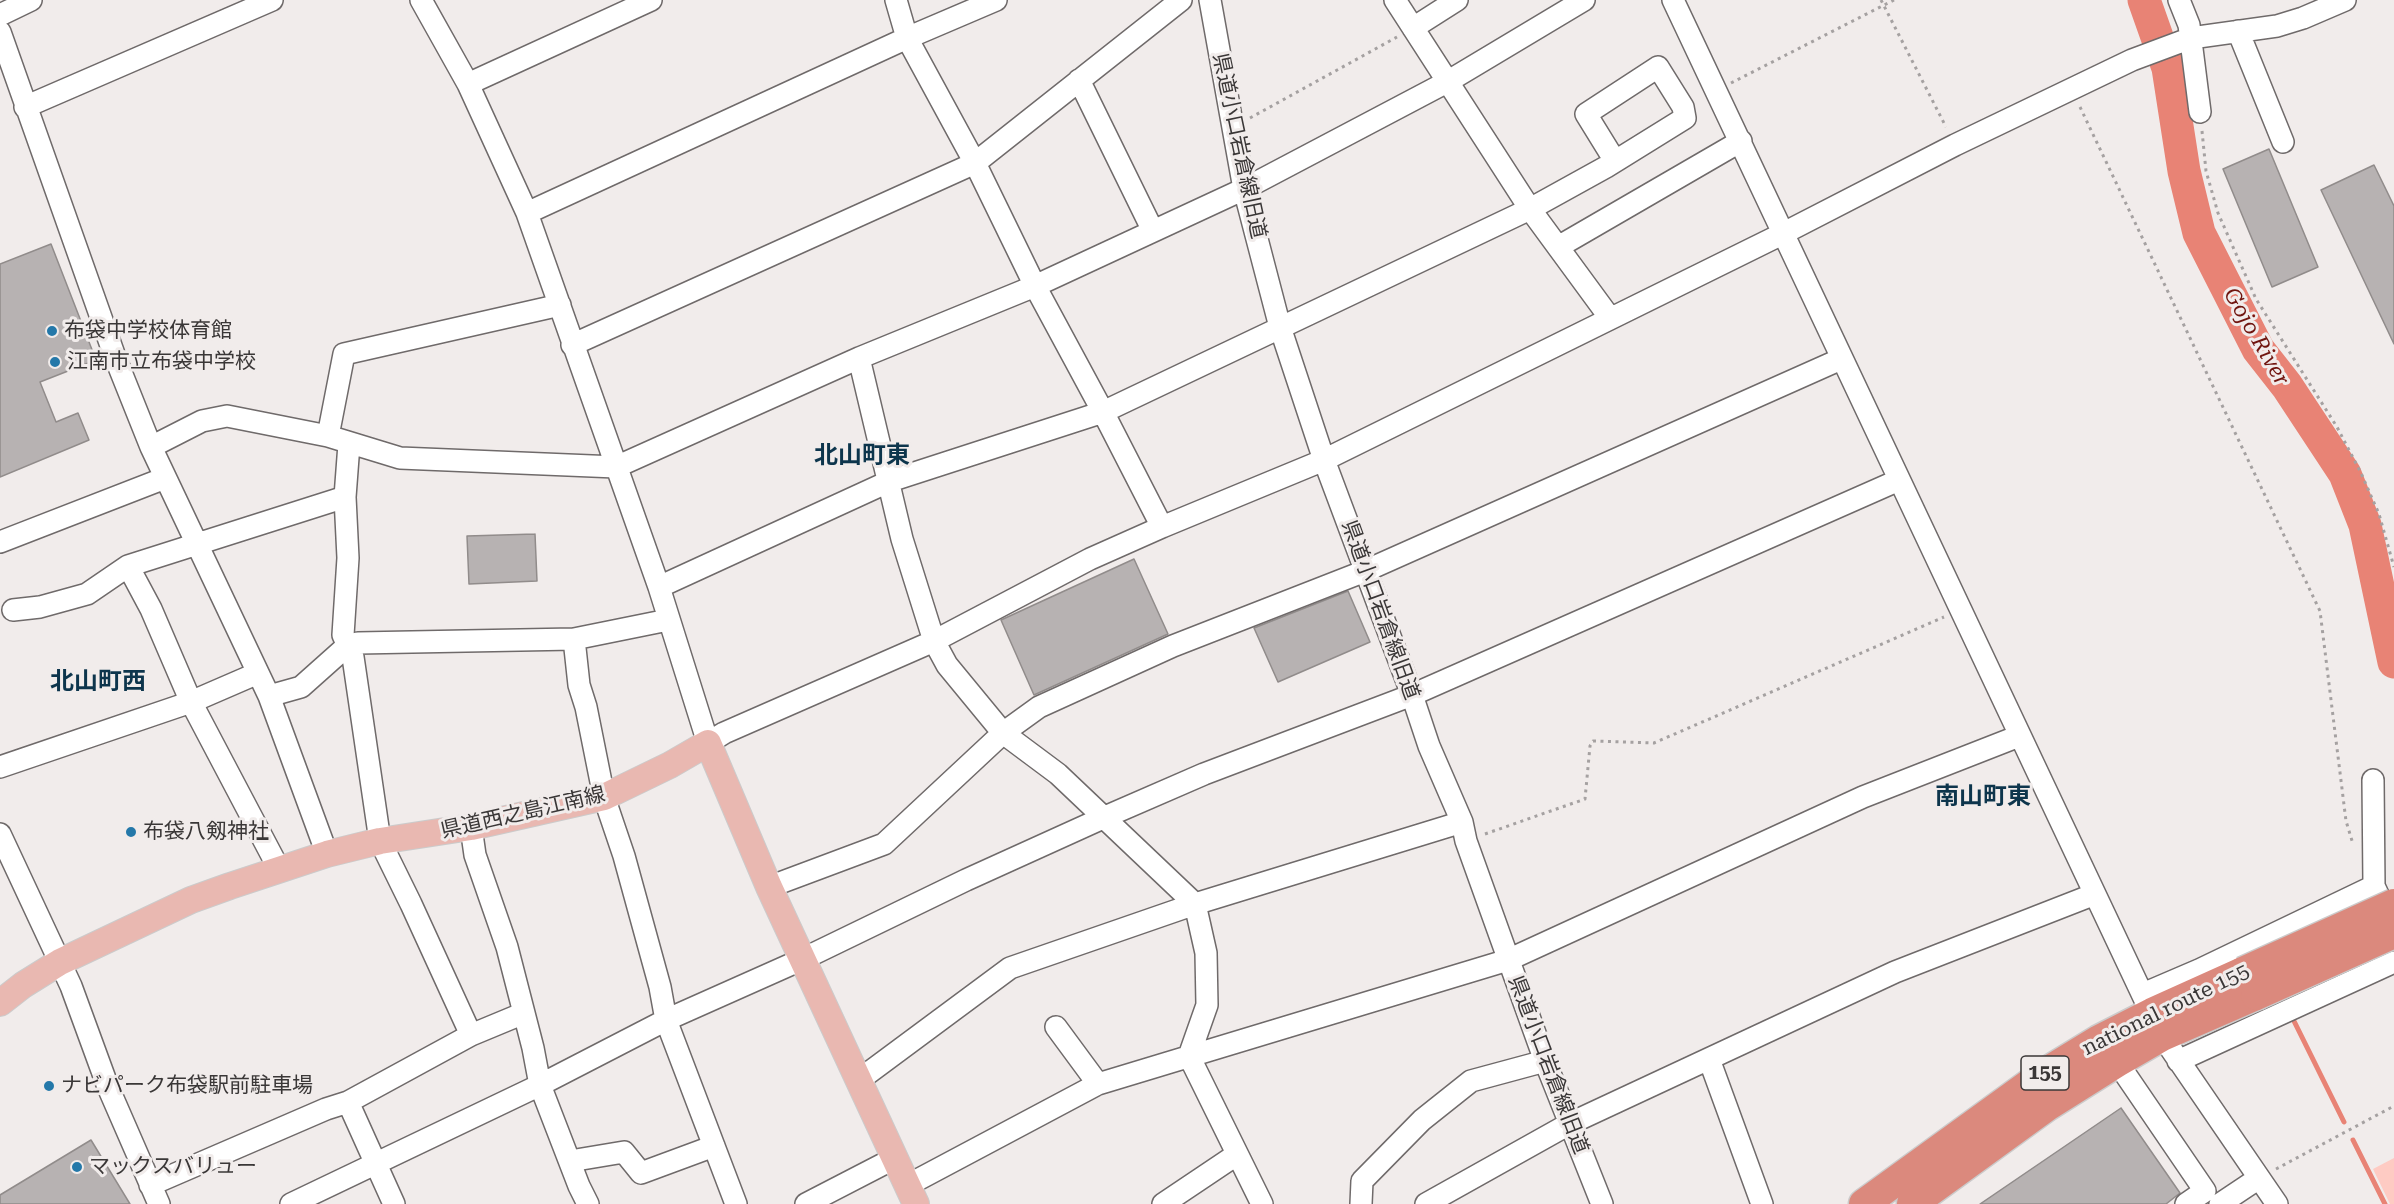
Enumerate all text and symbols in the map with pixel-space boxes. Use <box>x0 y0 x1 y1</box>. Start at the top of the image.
street label: 県道小口岩倉線旧道 <box>1207 51 1271 241</box>
water label: Gojo River <box>2217 283 2295 391</box>
place label: 布袋中学校体育館 <box>64 318 232 344</box>
marker: 布袋中学校体育館 <box>45 324 59 338</box>
place label: 江南市立布袋中学校 <box>67 349 256 375</box>
marker: 江南市立布袋中学校 <box>48 355 62 369</box>
district label: 北山町東 <box>814 442 910 470</box>
street label: 県道小口岩倉線旧道 <box>1336 517 1424 703</box>
district label: 北山町西 <box>50 668 146 696</box>
street label: 県道西之島江南線 <box>438 782 608 844</box>
district label: 南山町東 <box>1935 783 2031 811</box>
place label: 布袋八剱神社 <box>143 819 269 845</box>
marker: 布袋八剱神社 <box>124 825 138 839</box>
street label: national route 155 <box>2078 959 2254 1061</box>
street label: 県道小口岩倉線旧道 <box>1502 972 1594 1158</box>
road number: 155 <box>2021 1056 2069 1090</box>
place label: ナビパーク布袋駅前駐車場 <box>61 1073 313 1099</box>
marker: ナビパーク布袋駅前駐車場 <box>42 1079 56 1093</box>
place label: マックスバリュー <box>89 1154 257 1180</box>
marker: マックスバリュー <box>70 1160 84 1174</box>

